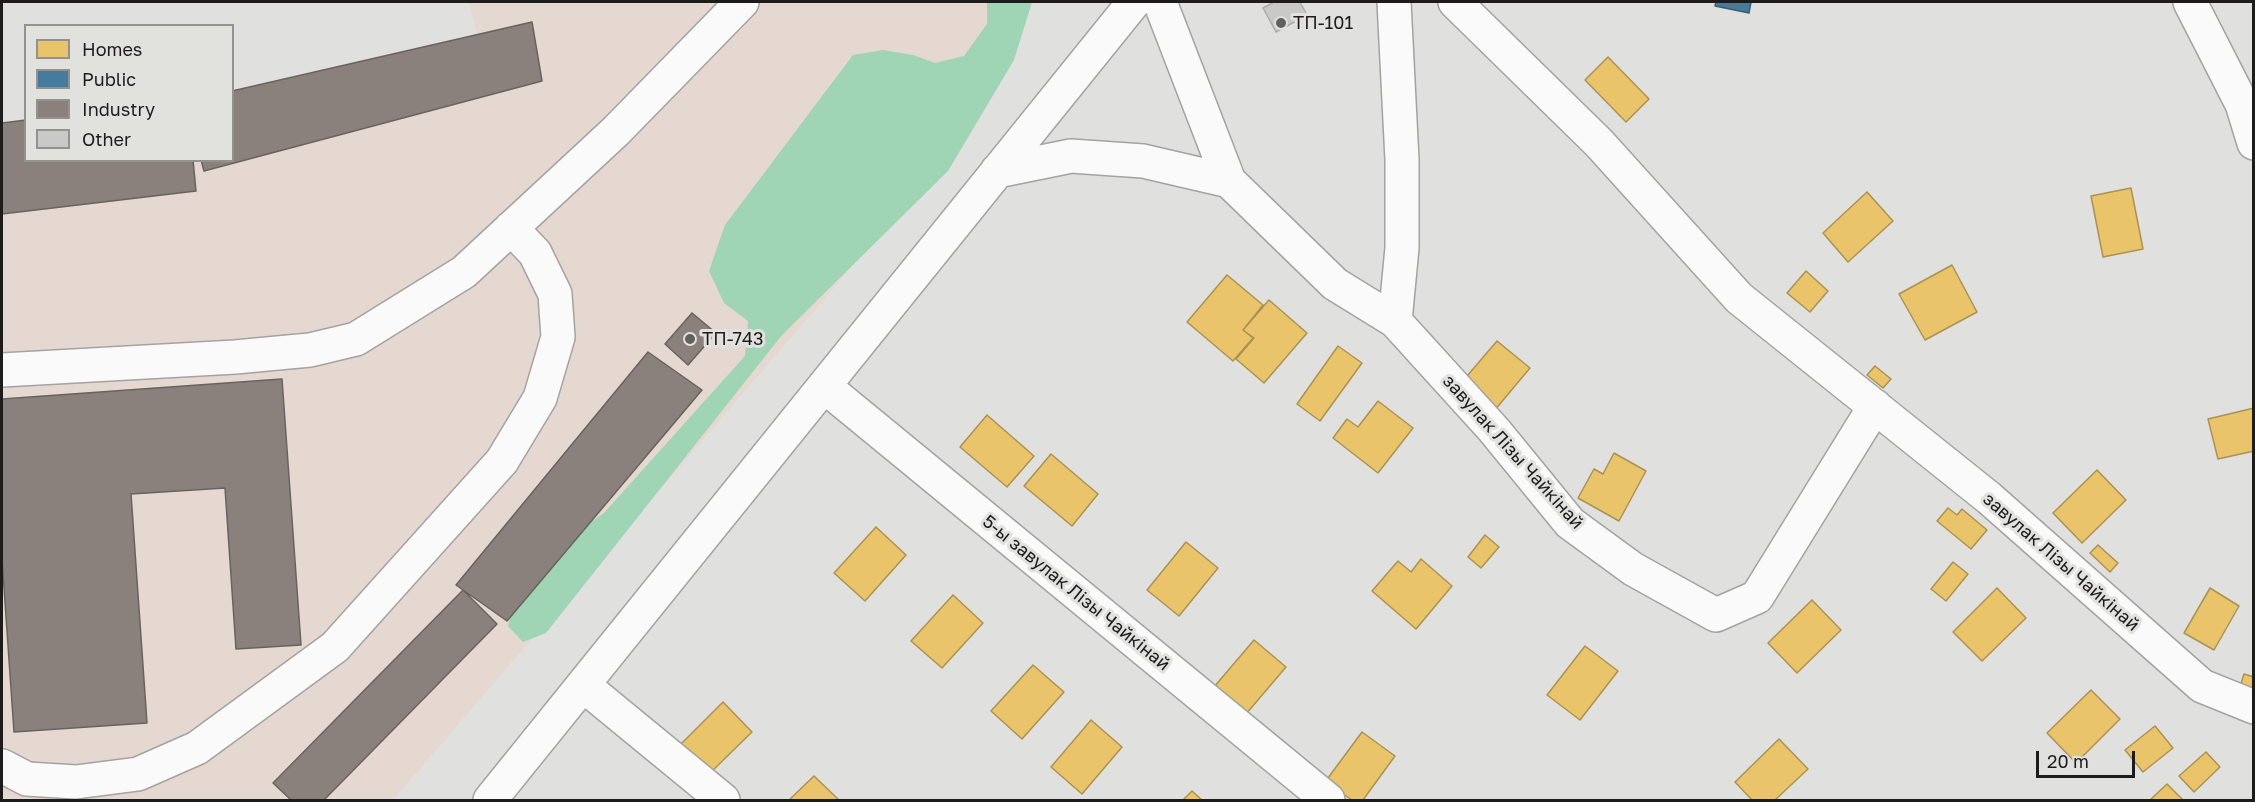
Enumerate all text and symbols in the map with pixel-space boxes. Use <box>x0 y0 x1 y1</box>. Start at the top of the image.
place label: ТП-101 <box>1293 12 1353 34</box>
marker: ТП-101 <box>1274 16 1288 30</box>
legend <box>24 24 234 162</box>
text: Homes <box>82 38 142 60</box>
text: Public <box>82 68 136 90</box>
text: Industry <box>82 98 155 120</box>
text: Other <box>82 128 131 150</box>
place label: ТП-743 <box>702 328 763 350</box>
marker: ТП-743 <box>683 332 697 346</box>
street label: завулак Лізы Чайкінай <box>1438 370 1588 534</box>
street label: завулак Лізы Чайкінай <box>1978 488 2144 636</box>
street label: 5-ы завулак Лізы Чайкінай <box>978 511 1174 675</box>
scale bar <box>2039 739 2138 777</box>
text: 20 m <box>2047 750 2089 772</box>

